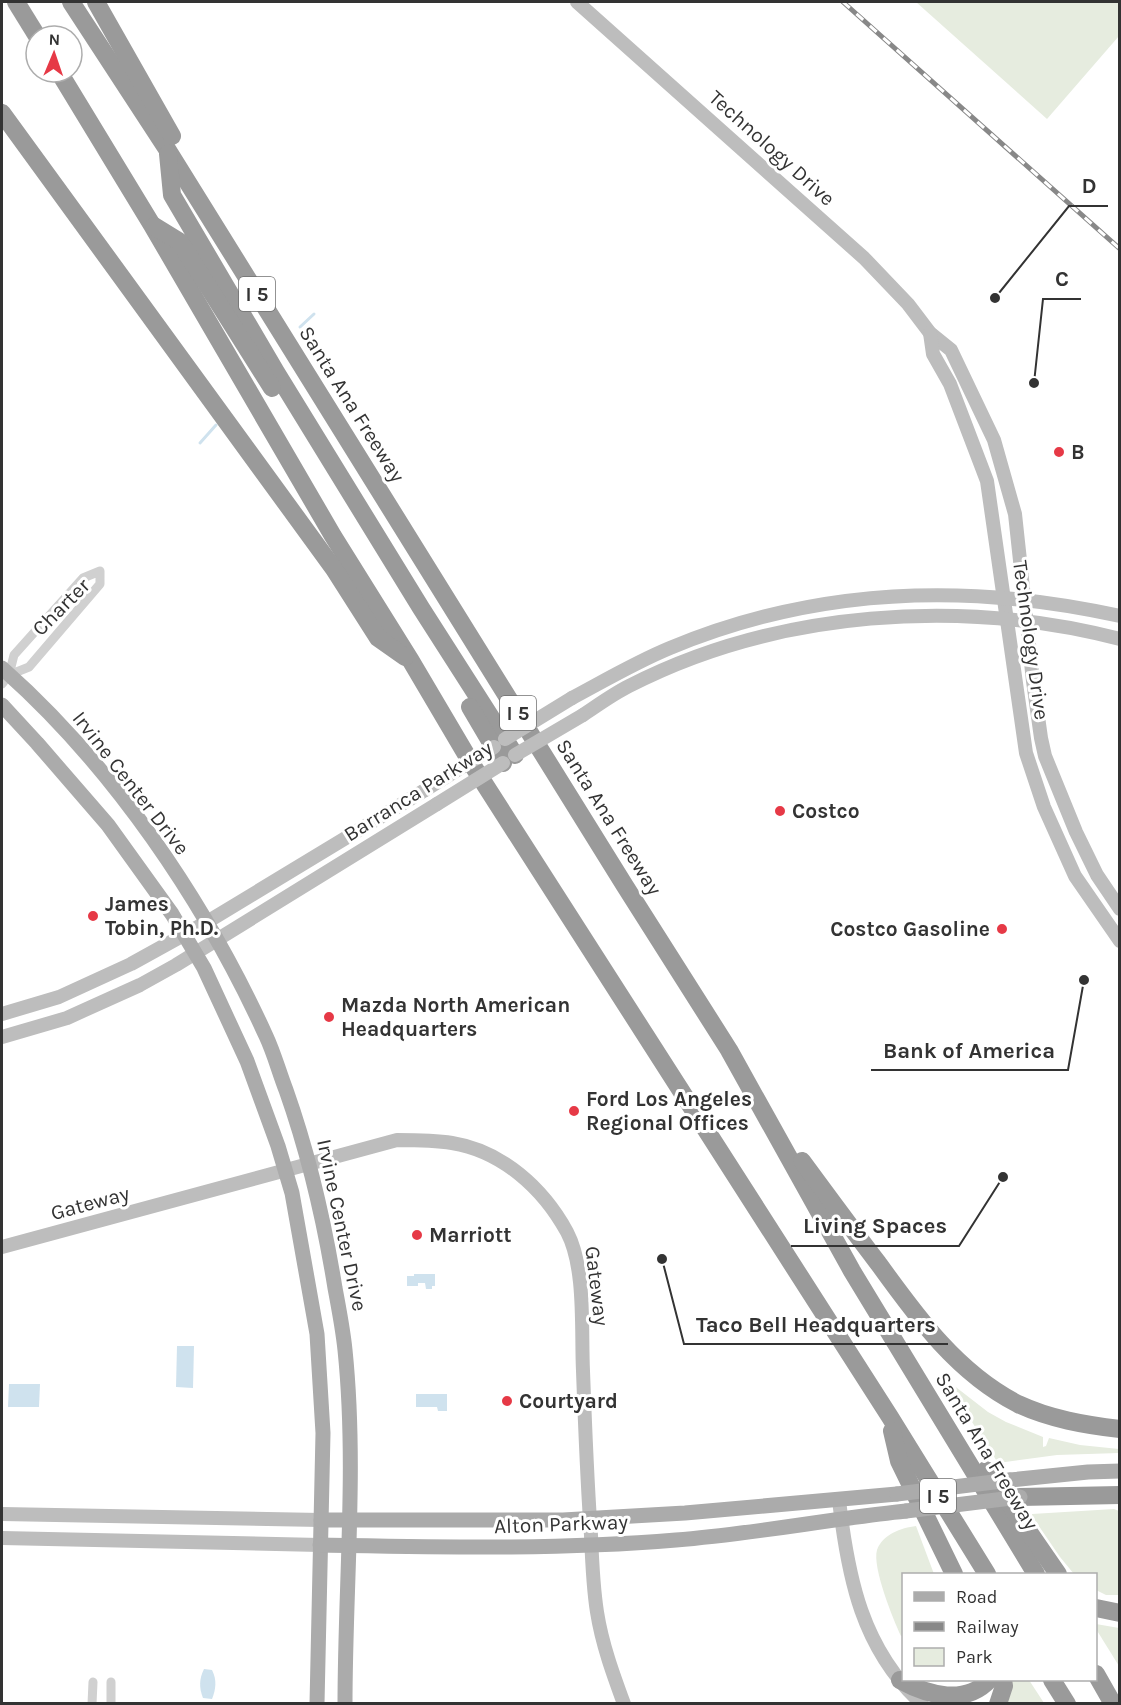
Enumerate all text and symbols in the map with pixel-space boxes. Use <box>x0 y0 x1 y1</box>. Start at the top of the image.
north arrow <box>24 24 84 84</box>
text: N <box>48 30 61 49</box>
street label: Technology Drive <box>704 85 840 211</box>
callout: D <box>1069 166 1108 206</box>
text: D <box>1081 173 1097 199</box>
callout: C <box>1043 259 1081 299</box>
text: C <box>1055 266 1069 292</box>
road number: I 5 <box>239 277 275 311</box>
street label: Santa Ana Freeway <box>294 322 410 487</box>
place label: B <box>1071 440 1085 464</box>
marker: B <box>1052 445 1066 459</box>
street label: Technology Drive <box>1008 559 1054 721</box>
street label: Charter <box>27 573 95 641</box>
road number: I 5 <box>500 696 536 730</box>
street label: Irvine Center Drive <box>68 707 194 859</box>
street label: Santa Ana Freeway <box>551 735 667 900</box>
street label: Barranca Parkway <box>339 736 497 846</box>
place label: Costco <box>792 799 860 823</box>
marker: Costco <box>773 804 787 818</box>
place label: James Tobin, Ph.D. <box>105 892 218 940</box>
marker: James Tobin, Ph.D. <box>86 909 100 923</box>
place label: Costco Gasoline <box>830 917 990 941</box>
marker: Costco Gasoline <box>995 922 1009 936</box>
place label: Mazda North American Headquarters <box>341 993 570 1042</box>
marker: Mazda North American Headquarters <box>322 1010 336 1024</box>
callout: Bank of America <box>871 1030 1068 1070</box>
text: Bank of America <box>883 1038 1055 1064</box>
place label: Ford Los Angeles Regional Offices <box>586 1087 752 1135</box>
marker: Ford Los Angeles Regional Offices <box>567 1104 581 1118</box>
street label: Irvine Center Drive <box>312 1137 372 1313</box>
street label: Gateway <box>48 1181 132 1225</box>
callout: Living Spaces <box>791 1206 959 1246</box>
text: Living Spaces <box>803 1213 947 1239</box>
place label: Marriott <box>429 1223 511 1247</box>
marker: Marriott <box>410 1228 424 1242</box>
street label: Gateway <box>580 1245 614 1328</box>
callout: Taco Bell Headquarters <box>684 1304 948 1344</box>
text: Taco Bell Headquarters <box>696 1312 936 1338</box>
street label: Santa Ana Freeway <box>931 1368 1044 1534</box>
place label: Courtyard <box>519 1389 618 1413</box>
marker: Courtyard <box>500 1394 514 1408</box>
road number: I 5 <box>920 1479 956 1513</box>
street label: Alton Parkway <box>494 1510 629 1538</box>
legend <box>902 1573 1097 1681</box>
text: Road <box>956 1586 997 1608</box>
text: Railway <box>956 1616 1019 1638</box>
text: Park <box>956 1646 993 1668</box>

